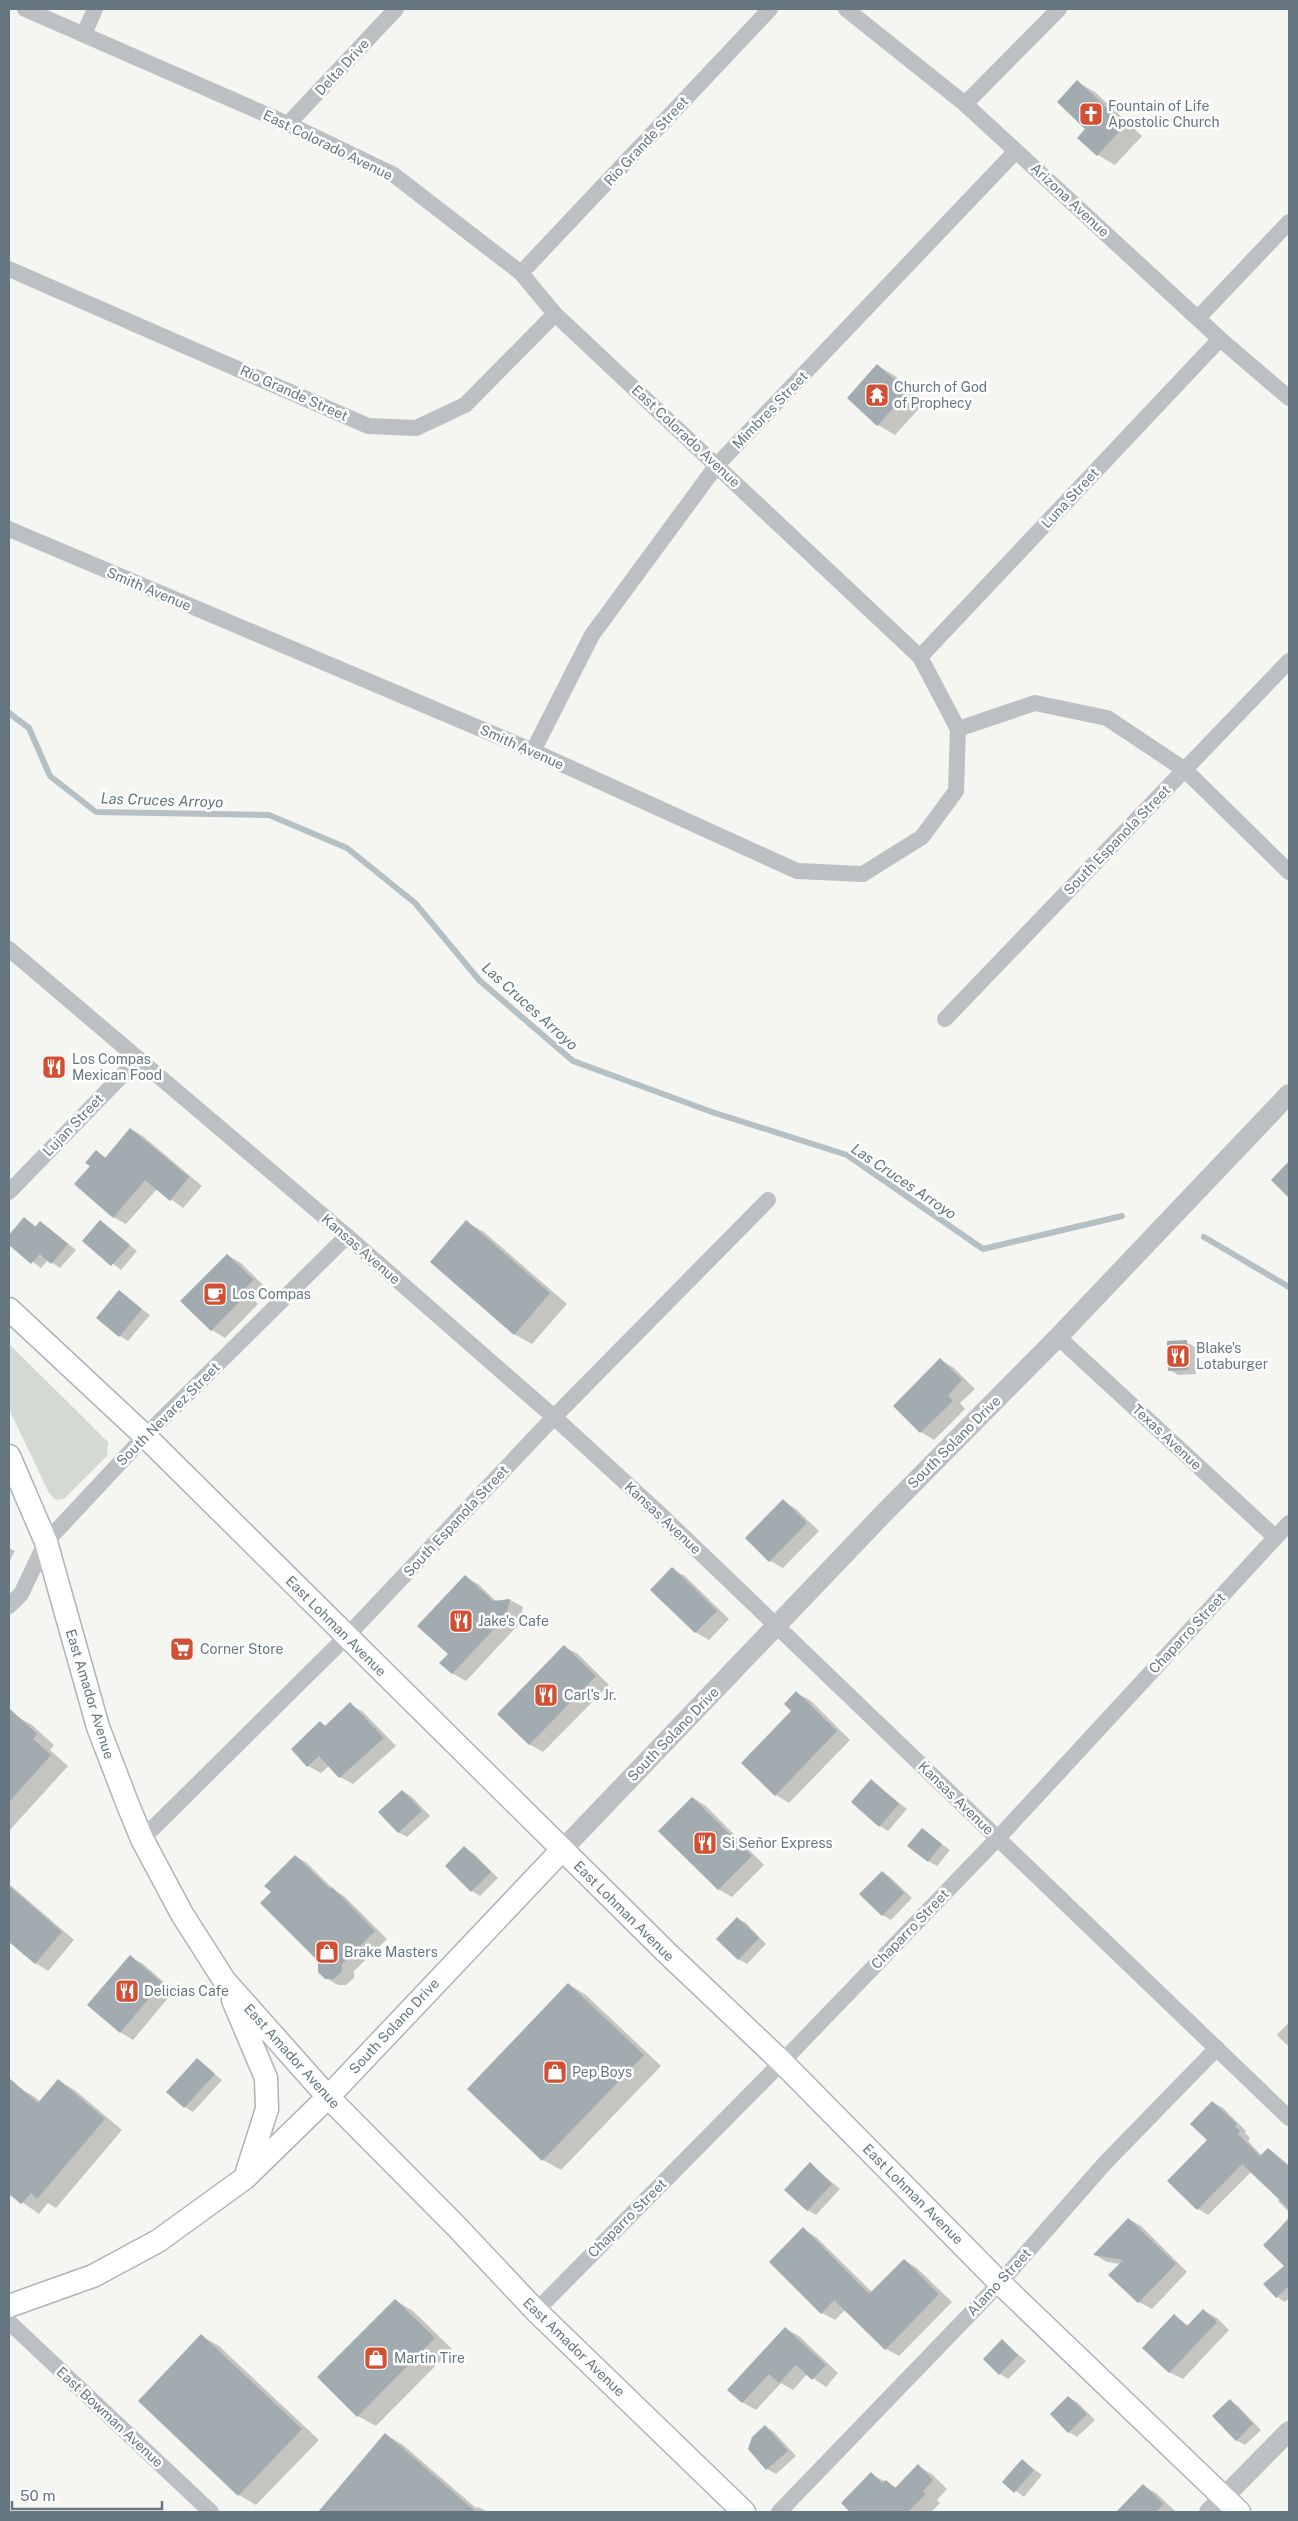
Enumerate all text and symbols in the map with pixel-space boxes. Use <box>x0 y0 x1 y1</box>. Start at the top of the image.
street label: Delta Drive <box>312 35 372 99</box>
street label: Rio Grande Street <box>601 93 691 189</box>
place label: Fountain of Life Apostolic Church <box>1108 98 1220 130</box>
church icon: Fountain of Life Apostolic Church <box>1078 101 1104 127</box>
street label: East Colorado Avenue <box>261 107 395 183</box>
street label: Arizona Avenue <box>1028 160 1112 240</box>
street label: Rio Grande Street <box>238 362 350 424</box>
street label: Mimbres Street <box>729 368 811 452</box>
place label: Church of God of Prophecy <box>894 379 987 411</box>
street label: East Colorado Avenue <box>629 382 743 490</box>
temple icon: Church of God of Prophecy <box>864 382 890 408</box>
street label: Luna Street <box>1038 465 1102 531</box>
street label: Smith Avenue <box>104 564 194 614</box>
street label: Smith Avenue <box>478 721 566 773</box>
street label: South Espanola Street <box>1060 782 1174 898</box>
water label: Las Cruces Arroyo <box>100 789 224 811</box>
water label: Las Cruces Arroyo <box>479 959 581 1053</box>
place label: Los Compas Mexican Food <box>72 1051 162 1083</box>
restaurant icon: Los Compas Mexican Food <box>41 1054 67 1080</box>
street label: Lujan Street <box>39 1091 107 1159</box>
water label: Las Cruces Arroyo <box>848 1140 960 1222</box>
street label: Kansas Avenue <box>319 1211 403 1287</box>
cafe icon: Los Compas <box>202 1281 228 1307</box>
place label: Los Compas <box>232 1286 311 1302</box>
place label: Blake's Lotaburger <box>1196 1340 1268 1372</box>
restaurant icon: Blake's Lotaburger <box>1165 1343 1191 1369</box>
street label: South Nevarez Street <box>113 1359 223 1469</box>
street label: South Solano Drive <box>904 1392 1004 1492</box>
street label: Texas Avenue <box>1129 1401 1205 1473</box>
street label: South Espanola Street <box>400 1462 512 1580</box>
street label: Kansas Avenue <box>622 1479 705 1557</box>
street label: East Lohman Avenue <box>283 1573 390 1680</box>
street label: Chaparro Street <box>1146 1589 1228 1677</box>
restaurant icon: Jake's Cafe <box>448 1608 474 1634</box>
place label: Jake's Cafe <box>478 1613 549 1629</box>
street label: East Amador Avenue <box>63 1627 117 1761</box>
supermarket icon: Corner Store <box>169 1636 195 1662</box>
place label: Corner Store <box>200 1641 284 1657</box>
restaurant icon: Carl's Jr. <box>533 1682 559 1708</box>
street label: South Solano Drive <box>624 1684 722 1784</box>
place label: Carl's Jr. <box>564 1687 616 1703</box>
street label: Kansas Avenue <box>915 1758 997 1838</box>
restaurant icon: Si Señor Express <box>692 1830 718 1856</box>
place label: Si Señor Express <box>722 1835 833 1851</box>
street label: East Lohman Avenue <box>571 1858 678 1965</box>
street label: Chaparro Street <box>868 1886 952 1972</box>
shop icon: Brake Masters <box>314 1939 340 1965</box>
place label: Brake Masters <box>344 1944 438 1960</box>
street label: South Solano Drive <box>346 1975 442 2077</box>
restaurant icon: Delicias Cafe <box>114 1978 140 2004</box>
place label: Delicias Cafe <box>144 1983 229 1999</box>
street label: East Amador Avenue <box>241 2000 343 2112</box>
shop icon: Pep Boys <box>542 2059 568 2085</box>
place label: Pep Boys <box>572 2064 632 2080</box>
street label: East Lohman Avenue <box>860 2141 967 2248</box>
street label: Chaparro Street <box>584 2175 670 2261</box>
street label: Alamo Street <box>964 2245 1034 2319</box>
street label: East Amador Avenue <box>520 2294 628 2400</box>
shop icon: Martin Tire <box>363 2345 389 2371</box>
place label: Martin Tire <box>394 2350 465 2366</box>
street label: East Bowman Avenue <box>53 2364 167 2471</box>
scale bar <box>12 2478 162 2510</box>
text: 50 m <box>20 2487 55 2504</box>

